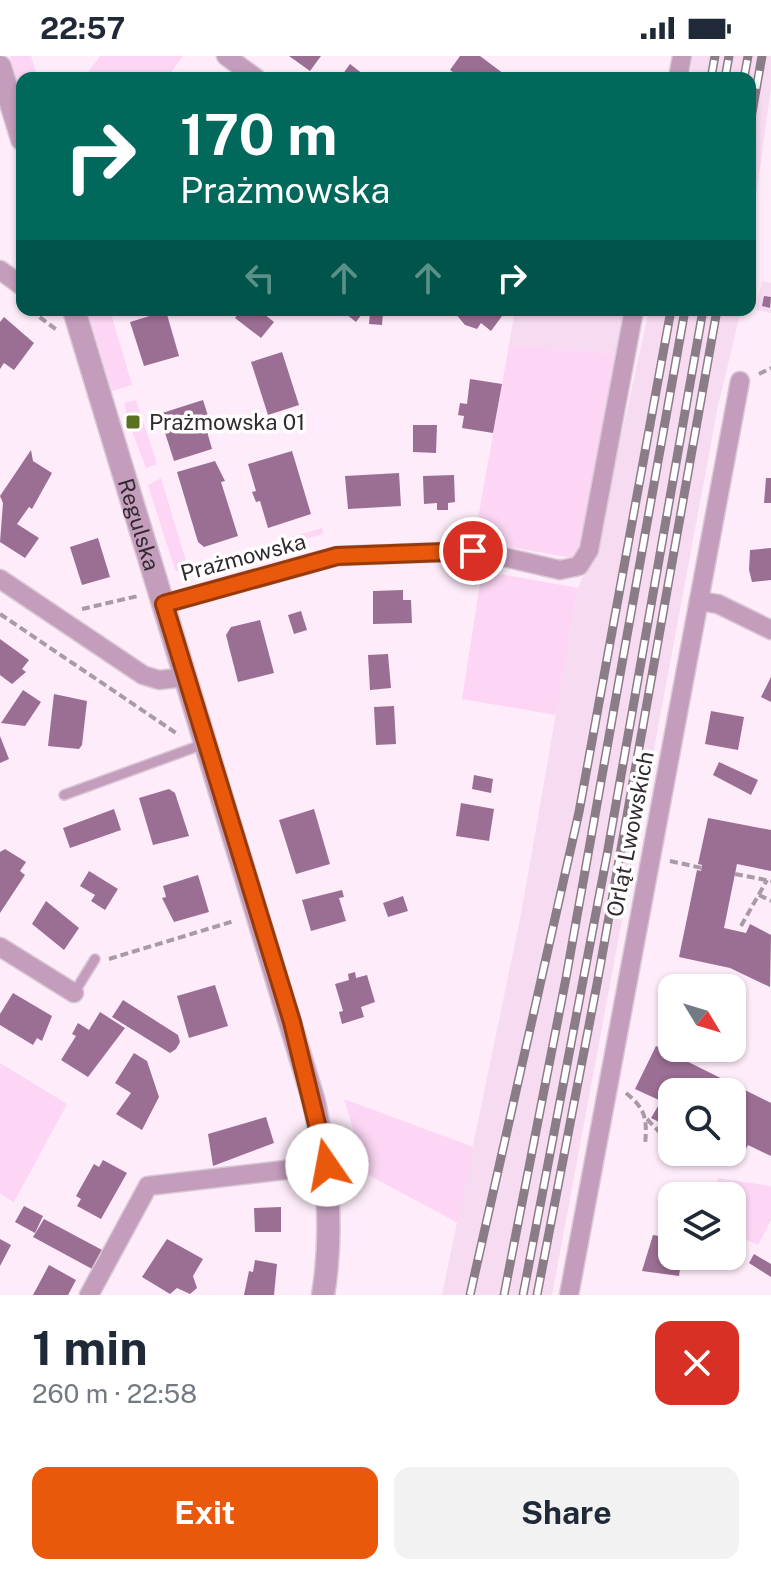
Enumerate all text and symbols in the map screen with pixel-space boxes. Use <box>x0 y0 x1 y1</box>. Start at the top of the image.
text: 22:57 <box>40 10 125 46</box>
text: 170 m <box>180 102 337 168</box>
icon: right <box>48 104 152 208</box>
text: Prażmowska <box>180 169 390 211</box>
icon: left <box>238 256 282 300</box>
icon: ahead <box>322 256 366 300</box>
icon: ahead <box>406 256 450 300</box>
icon: right <box>490 256 534 300</box>
place label: Prażmowska 01 <box>149 409 305 435</box>
marker: Prażmowska 01 <box>124 413 142 431</box>
street label: Regulska <box>113 475 165 574</box>
pin <box>439 517 507 585</box>
street label: Prażmowska <box>178 528 308 586</box>
icon: arrive <box>451 529 495 573</box>
street label: Orląt Lwowskich <box>601 749 659 919</box>
north arrow <box>658 974 746 1062</box>
map controls <box>658 974 746 1270</box>
button: search <box>658 1078 746 1166</box>
position arrow <box>285 1123 369 1207</box>
button: layers <box>658 1182 746 1270</box>
text: 1 min <box>32 1319 148 1376</box>
button: close <box>655 1321 739 1405</box>
text: 260 m · 22:58 <box>32 1378 197 1409</box>
button: Exit <box>32 1467 378 1559</box>
button: Share <box>394 1467 739 1559</box>

